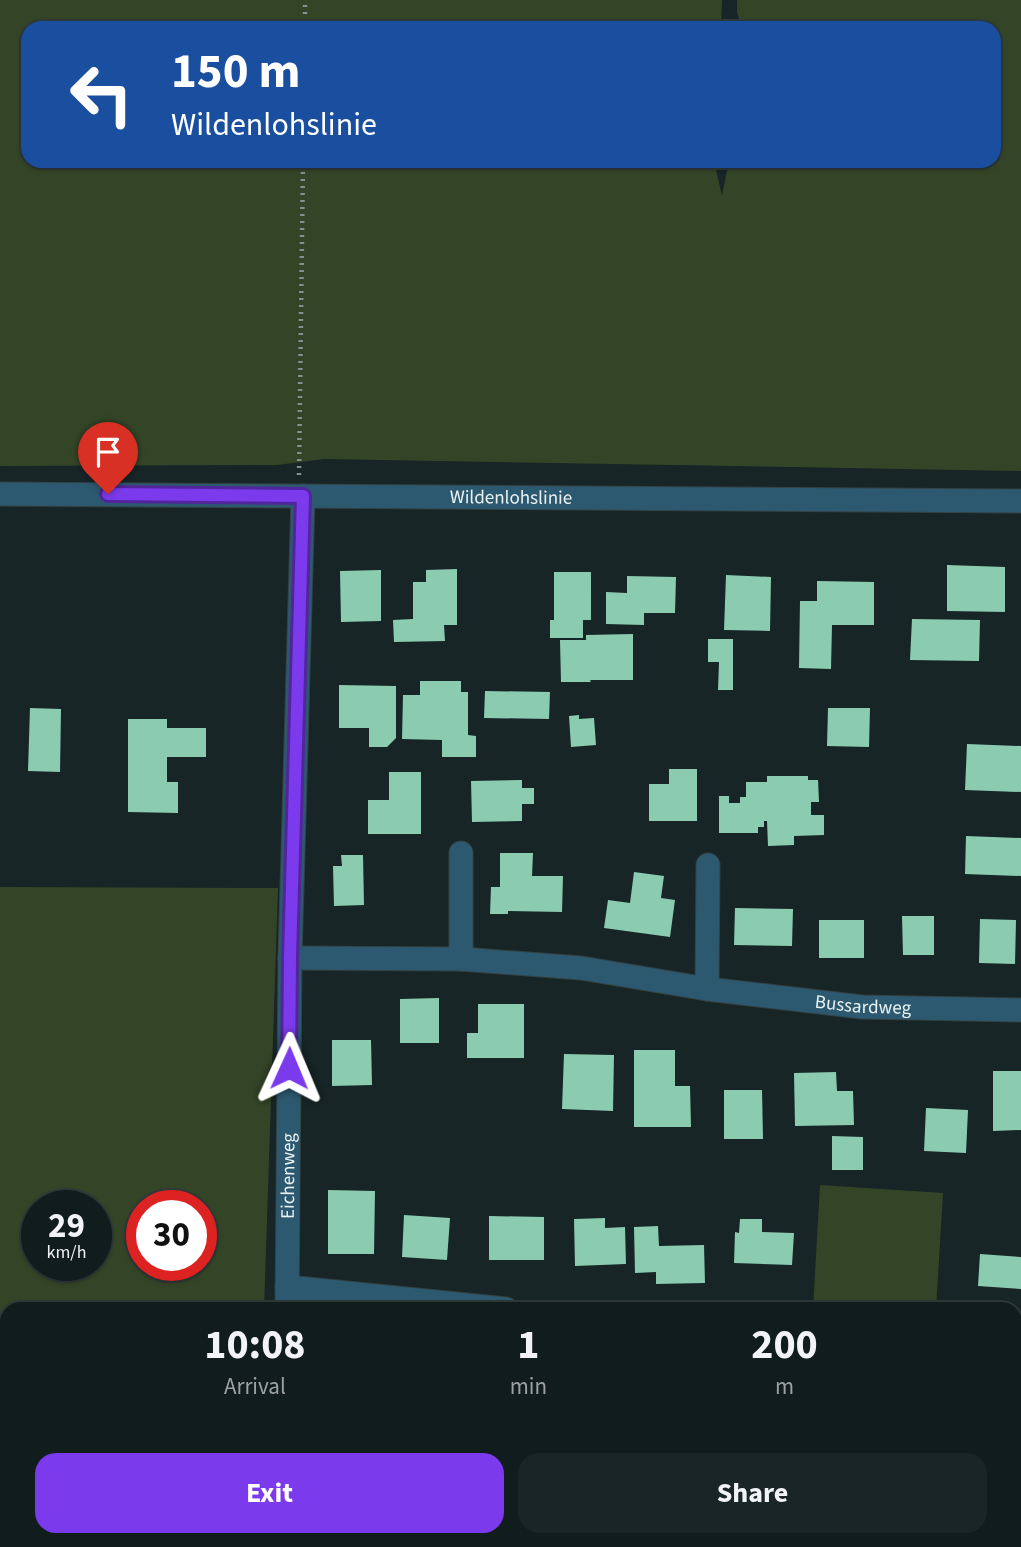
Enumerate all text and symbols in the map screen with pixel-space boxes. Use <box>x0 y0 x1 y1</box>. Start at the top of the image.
text: 150 m <box>171 37 300 107</box>
icon: left <box>56 49 147 140</box>
text: Wildenlohslinie <box>171 102 377 148</box>
pin <box>78 422 138 494</box>
icon: arrive <box>89 433 127 471</box>
street label: Wildenlohslinie <box>450 484 572 511</box>
street label: Bussardweg <box>813 988 912 1021</box>
position arrow <box>252 1031 326 1105</box>
street label: Eichenweg <box>274 1132 302 1219</box>
speed limit sign: 30 <box>126 1190 217 1281</box>
text: 29 <box>48 1201 85 1251</box>
text: km/h <box>47 1240 86 1265</box>
text: 10:08 <box>204 1315 306 1375</box>
text: 1 <box>517 1315 539 1375</box>
text: 200 <box>751 1315 818 1375</box>
text: Arrival <box>224 1370 286 1403</box>
text: min <box>510 1370 547 1403</box>
text: m <box>775 1370 794 1403</box>
button: Exit <box>35 1453 504 1533</box>
button: Share <box>518 1453 987 1533</box>

